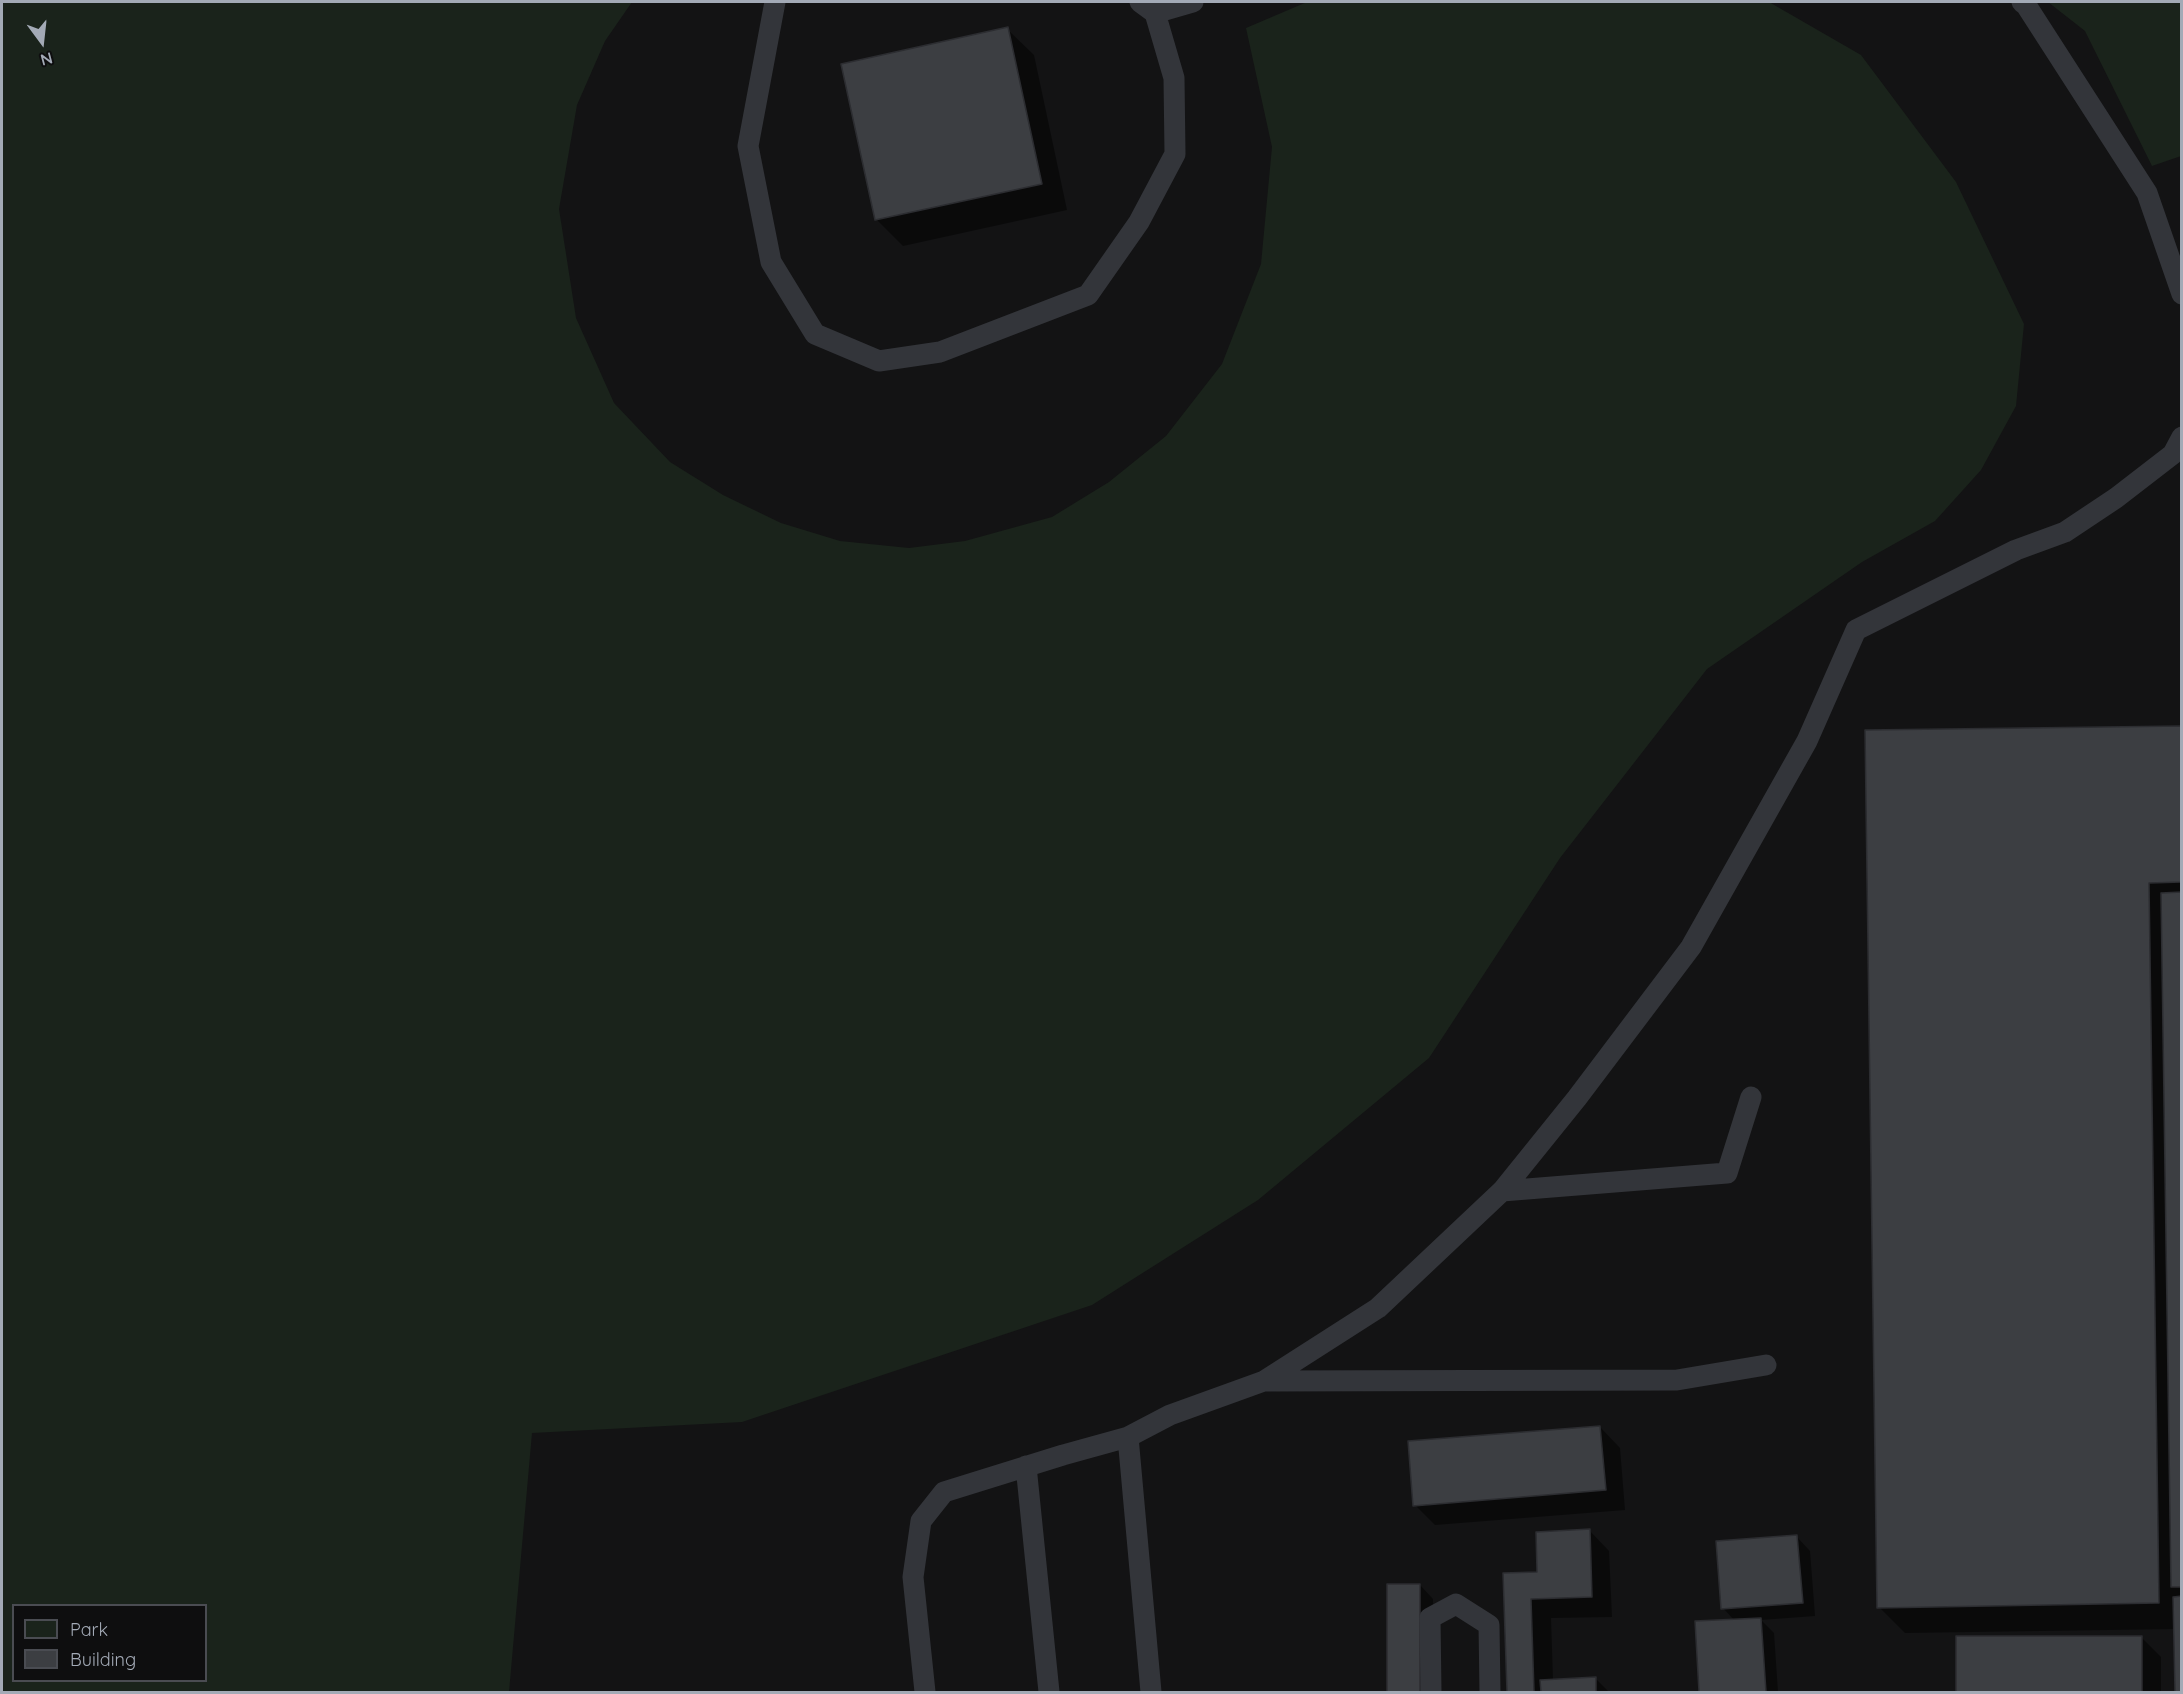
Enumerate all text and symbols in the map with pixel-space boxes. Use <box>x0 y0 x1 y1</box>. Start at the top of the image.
north arrow <box>12 12 72 72</box>
text: N <box>38 48 55 71</box>
legend <box>12 1604 207 1682</box>
text: Park <box>70 1618 108 1641</box>
text: Building <box>70 1648 136 1671</box>

